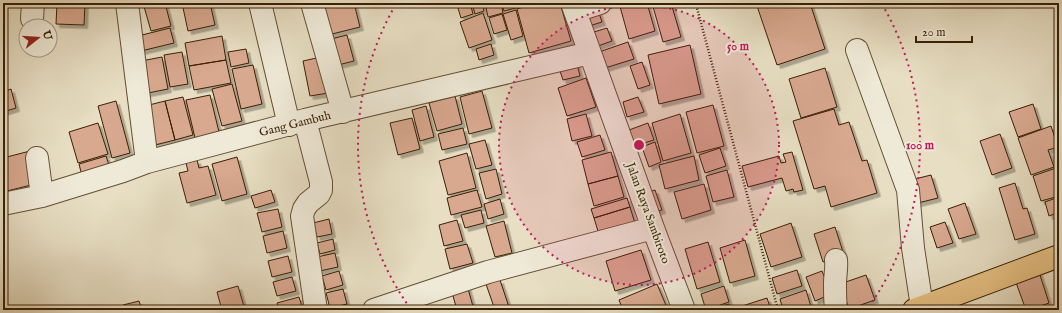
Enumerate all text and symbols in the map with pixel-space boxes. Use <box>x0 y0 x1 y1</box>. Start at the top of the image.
north arrow <box>18 18 58 58</box>
scale bar <box>916 18 972 44</box>
text: 20 m <box>922 25 945 40</box>
text: U <box>38 28 55 43</box>
text: 50 m <box>727 39 750 54</box>
street label: Gang Gambuh <box>258 108 333 140</box>
centre of rings <box>632 138 646 152</box>
text: 100 m <box>906 138 935 153</box>
street label: Jalan Raya Sambiroto <box>621 158 673 266</box>

